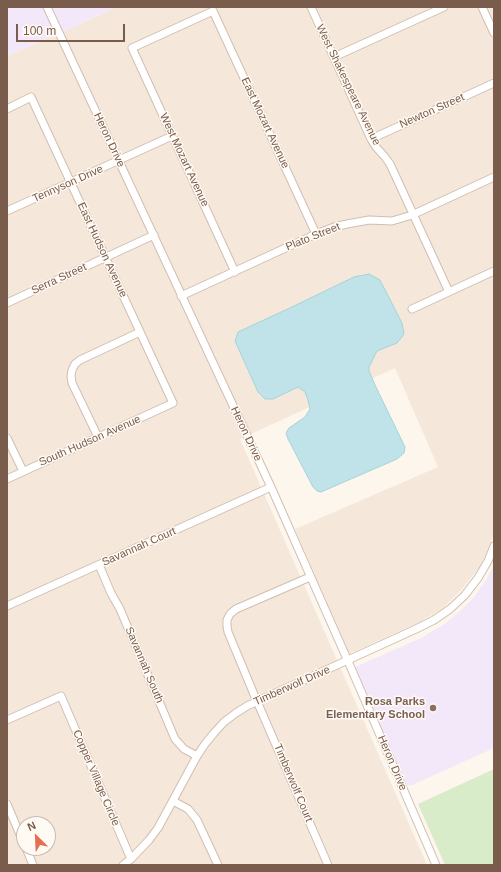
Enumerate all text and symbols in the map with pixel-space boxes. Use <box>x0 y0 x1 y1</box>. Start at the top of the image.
scale bar <box>18 16 127 42</box>
street label: West Shakespeare Avenue <box>313 22 383 148</box>
text: 100 m <box>23 24 56 38</box>
street label: East Mozart Avenue <box>238 75 292 171</box>
street label: Newton Street <box>397 91 467 131</box>
street label: Heron Drive <box>91 111 127 169</box>
street label: West Mozart Avenue <box>157 111 211 209</box>
street label: Tennyson Drive <box>31 163 105 205</box>
street label: East Hudson Avenue <box>74 200 130 300</box>
street label: Plato Street <box>284 220 342 254</box>
street label: Serra Street <box>29 260 89 298</box>
street label: Heron Drive <box>228 405 264 463</box>
street label: South Hudson Avenue <box>37 413 143 469</box>
street label: Savannah Court <box>100 525 178 569</box>
street label: Savannah South <box>122 625 166 705</box>
street label: Timberwolf Drive <box>252 663 332 709</box>
place label: Rosa Parks Elementary School <box>326 695 425 721</box>
marker: Rosa Parks Elementary School <box>428 703 438 713</box>
street label: Copper Village Circle <box>70 728 122 828</box>
street label: Heron Drive <box>374 733 410 793</box>
street label: Timberwolf Court <box>271 742 315 824</box>
north arrow <box>16 816 56 856</box>
text: N <box>25 819 38 833</box>

